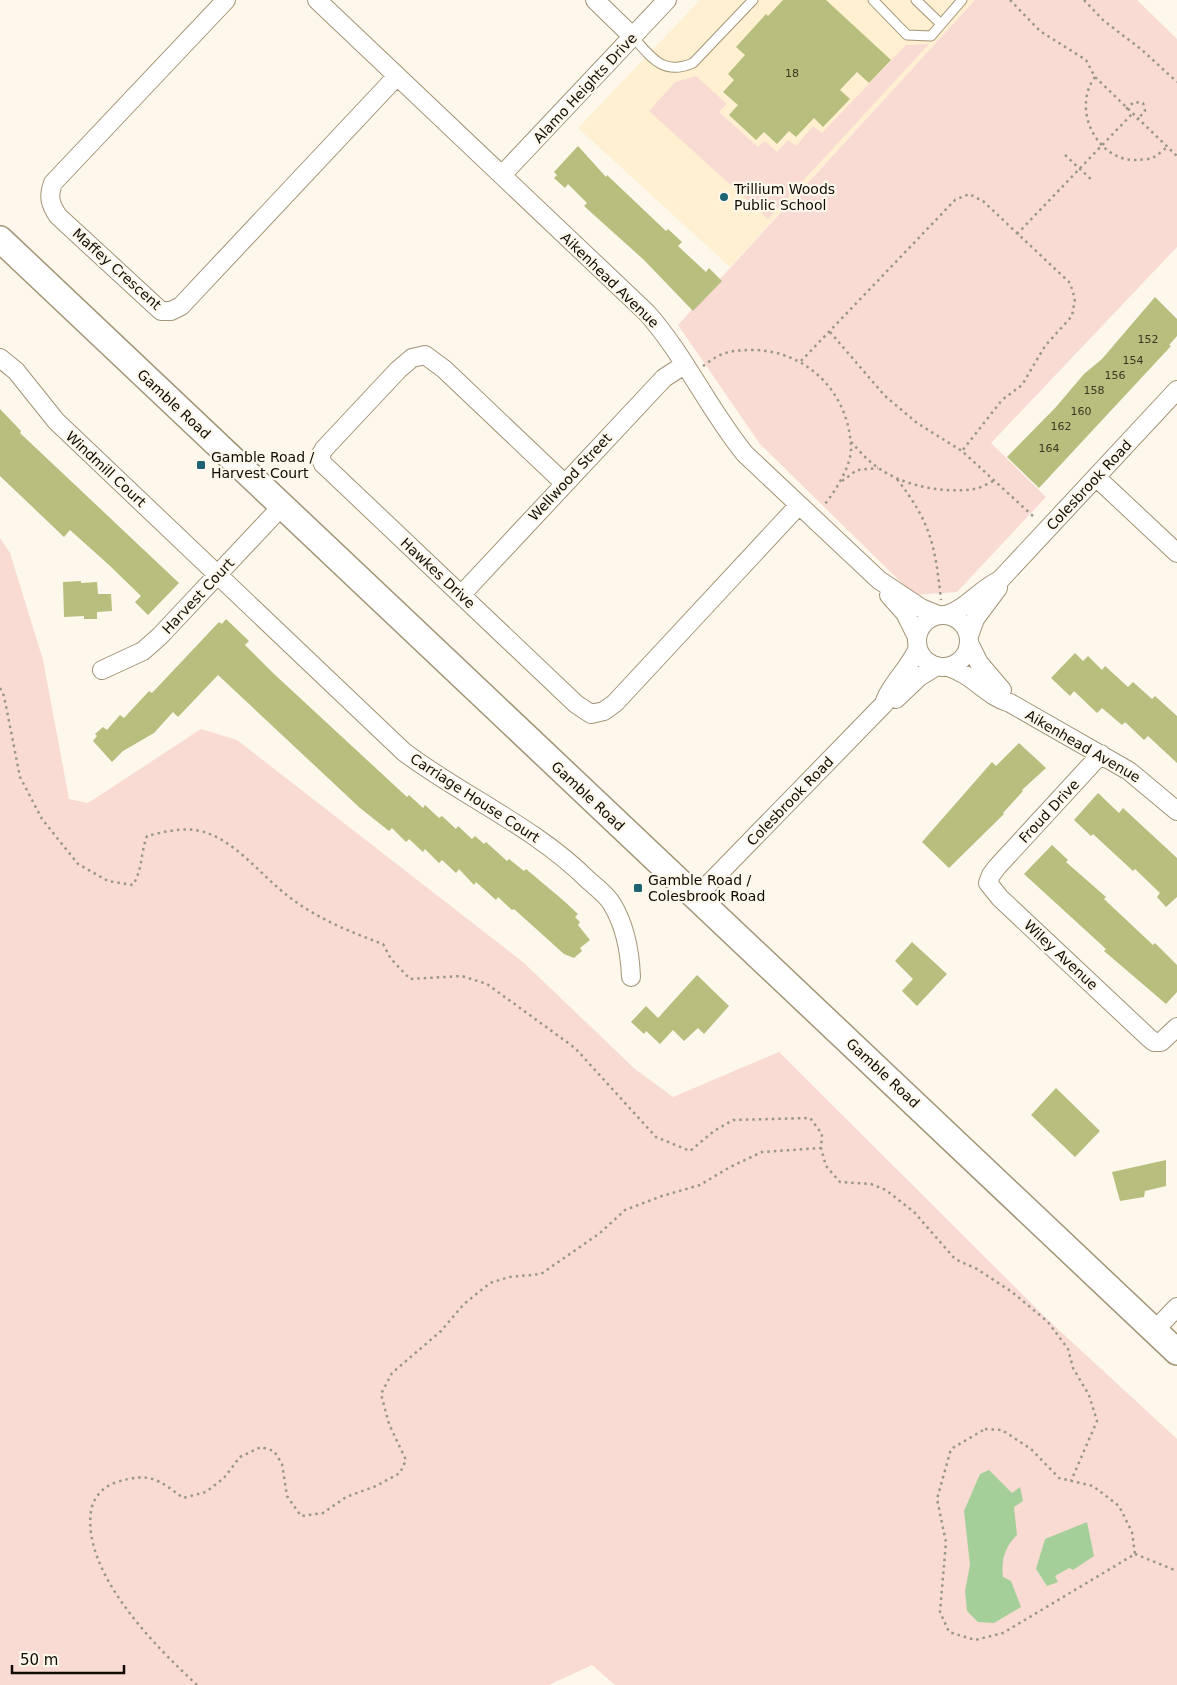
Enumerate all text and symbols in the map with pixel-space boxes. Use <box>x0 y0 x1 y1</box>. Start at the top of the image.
street label: Alamo Heights Drive <box>530 30 640 146</box>
house number: 18 <box>785 67 799 80</box>
place label: Trillium Woods Public School <box>733 181 835 213</box>
marker: Trillium Woods Public School <box>718 191 730 203</box>
street label: Maffey Crescent <box>69 225 165 313</box>
street label: Aikenhead Avenue <box>558 229 662 331</box>
house number: 152 <box>1138 333 1159 346</box>
house number: 154 <box>1123 354 1144 367</box>
street label: Gamble Road <box>134 366 214 442</box>
house number: 156 <box>1105 369 1126 382</box>
house number: 158 <box>1084 384 1105 397</box>
house number: 160 <box>1071 405 1092 418</box>
house number: 162 <box>1051 420 1072 433</box>
street label: Windmill Court <box>63 428 150 510</box>
street label: Wellwood Street <box>525 430 615 524</box>
street label: Colesbrook Road <box>1043 437 1135 533</box>
house number: 164 <box>1039 442 1060 455</box>
place label: Gamble Road / Harvest Court <box>211 449 314 481</box>
marker: Gamble Road / Harvest Court <box>195 459 207 471</box>
street label: Hawkes Drive <box>397 534 479 612</box>
street label: Harvest Court <box>159 555 237 637</box>
street label: Aikenhead Avenue <box>1023 707 1143 785</box>
street label: Carriage House Court <box>407 750 543 846</box>
street label: Colesbrook Road <box>744 753 836 849</box>
street label: Gamble Road <box>548 758 628 834</box>
street label: Froud Drive <box>1016 776 1082 846</box>
place label: Gamble Road / Colesbrook Road <box>648 872 765 904</box>
marker: Gamble Road / Colesbrook Road <box>632 882 644 894</box>
street label: Wiley Avenue <box>1021 917 1101 993</box>
street label: Gamble Road <box>843 1035 923 1111</box>
scale bar <box>12 1642 125 1674</box>
text: 50 m <box>20 1651 58 1669</box>

